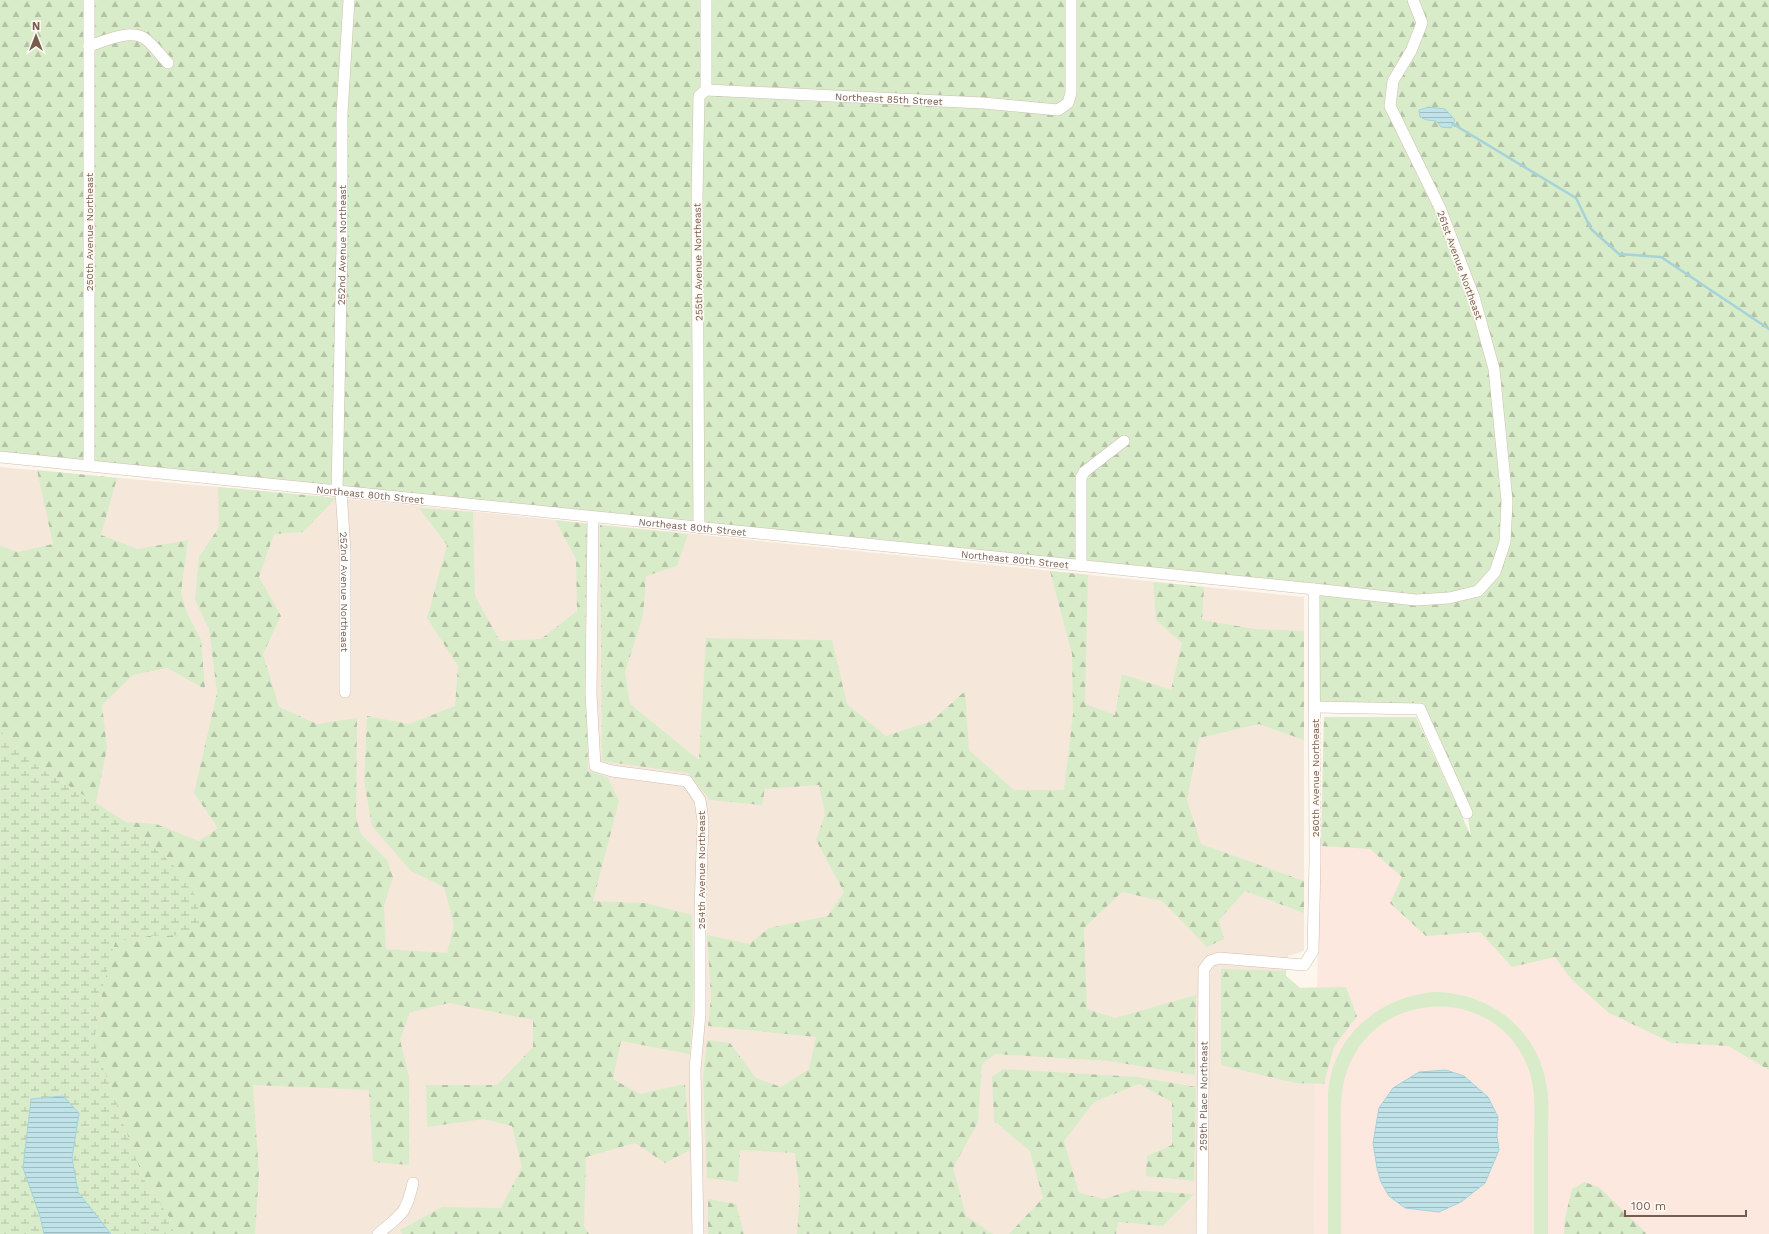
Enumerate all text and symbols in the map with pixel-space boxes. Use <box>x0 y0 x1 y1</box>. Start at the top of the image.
north arrow <box>16 16 56 56</box>
text: N <box>32 20 40 33</box>
street label: Northeast 85th Street <box>835 91 944 107</box>
street label: 250th Avenue Northeast <box>84 172 95 291</box>
street label: 252nd Avenue Northeast <box>335 184 348 305</box>
street label: 255th Avenue Northeast <box>691 202 705 321</box>
street label: 261st Avenue Northeast <box>1435 209 1485 322</box>
street label: Northeast 80th Street <box>316 483 425 505</box>
street label: Northeast 80th Street <box>638 516 748 538</box>
street label: 252nd Avenue Northeast <box>338 531 351 653</box>
street label: Northeast 80th Street <box>961 548 1070 570</box>
street label: 260th Avenue Northeast <box>1310 718 1321 837</box>
street label: 254th Avenue Northeast <box>696 810 707 929</box>
street label: 259th Place Northeast <box>1197 1040 1209 1151</box>
scale bar <box>1625 1192 1746 1218</box>
text: 100 m <box>1631 1199 1666 1213</box>

